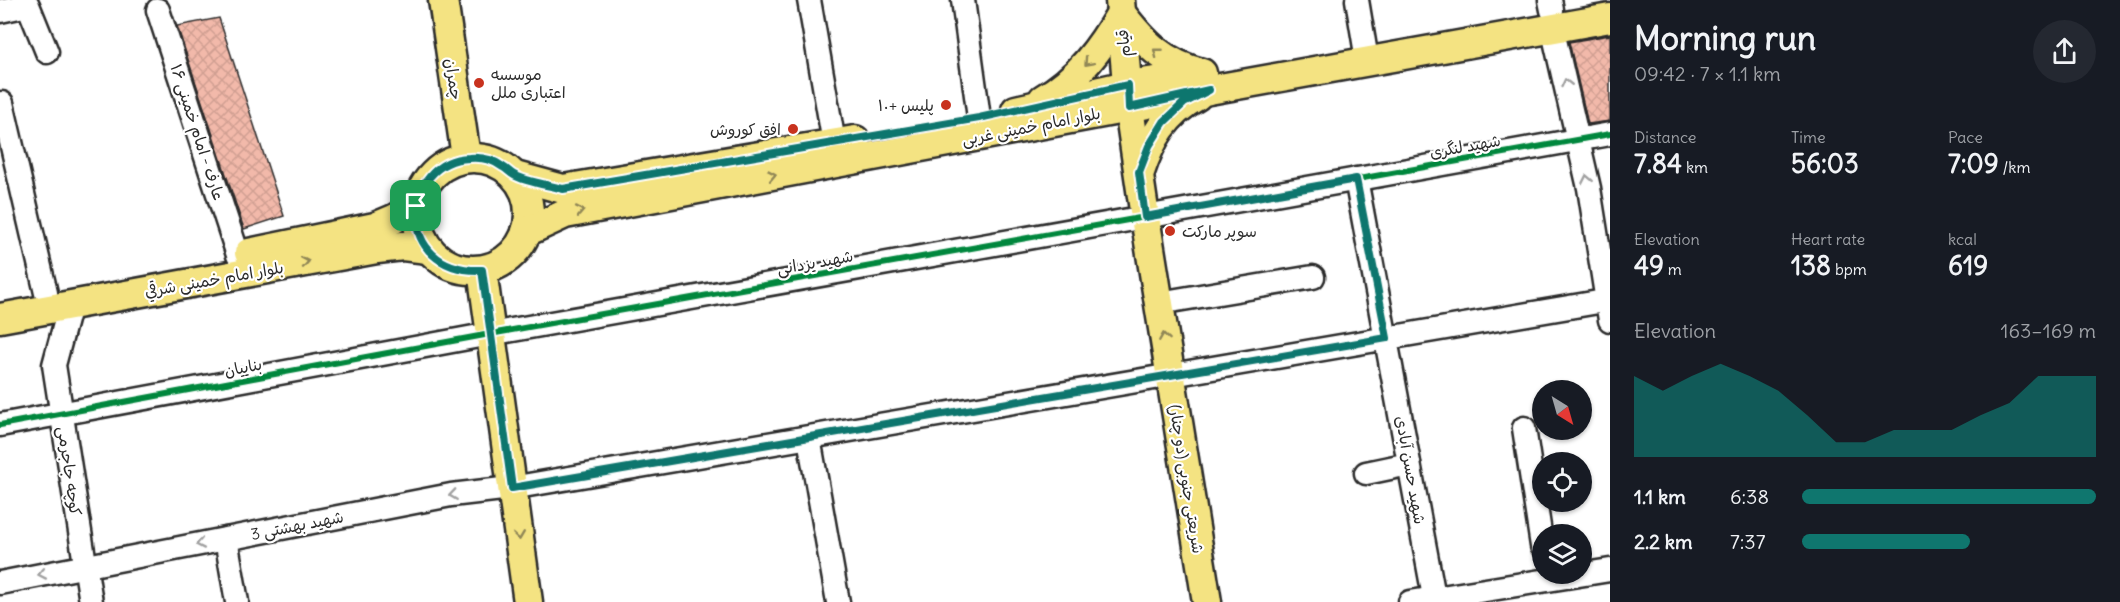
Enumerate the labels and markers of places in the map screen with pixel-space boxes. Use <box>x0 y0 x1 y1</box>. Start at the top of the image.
place label: موسسه اعتباری ملل <box>491 64 566 102</box>
marker: موسسه اعتباری ملل <box>472 76 486 90</box>
place label: پلیس +۱۰ <box>878 95 934 116</box>
marker: پلیس +۱۰ <box>939 98 953 112</box>
place label: افق کوروش <box>710 119 781 140</box>
marker: افق کوروش <box>786 122 800 136</box>
pin <box>390 180 441 231</box>
place label: سوپر مارکت <box>1182 221 1257 242</box>
marker: سوپر مارکت <box>1163 224 1177 238</box>

